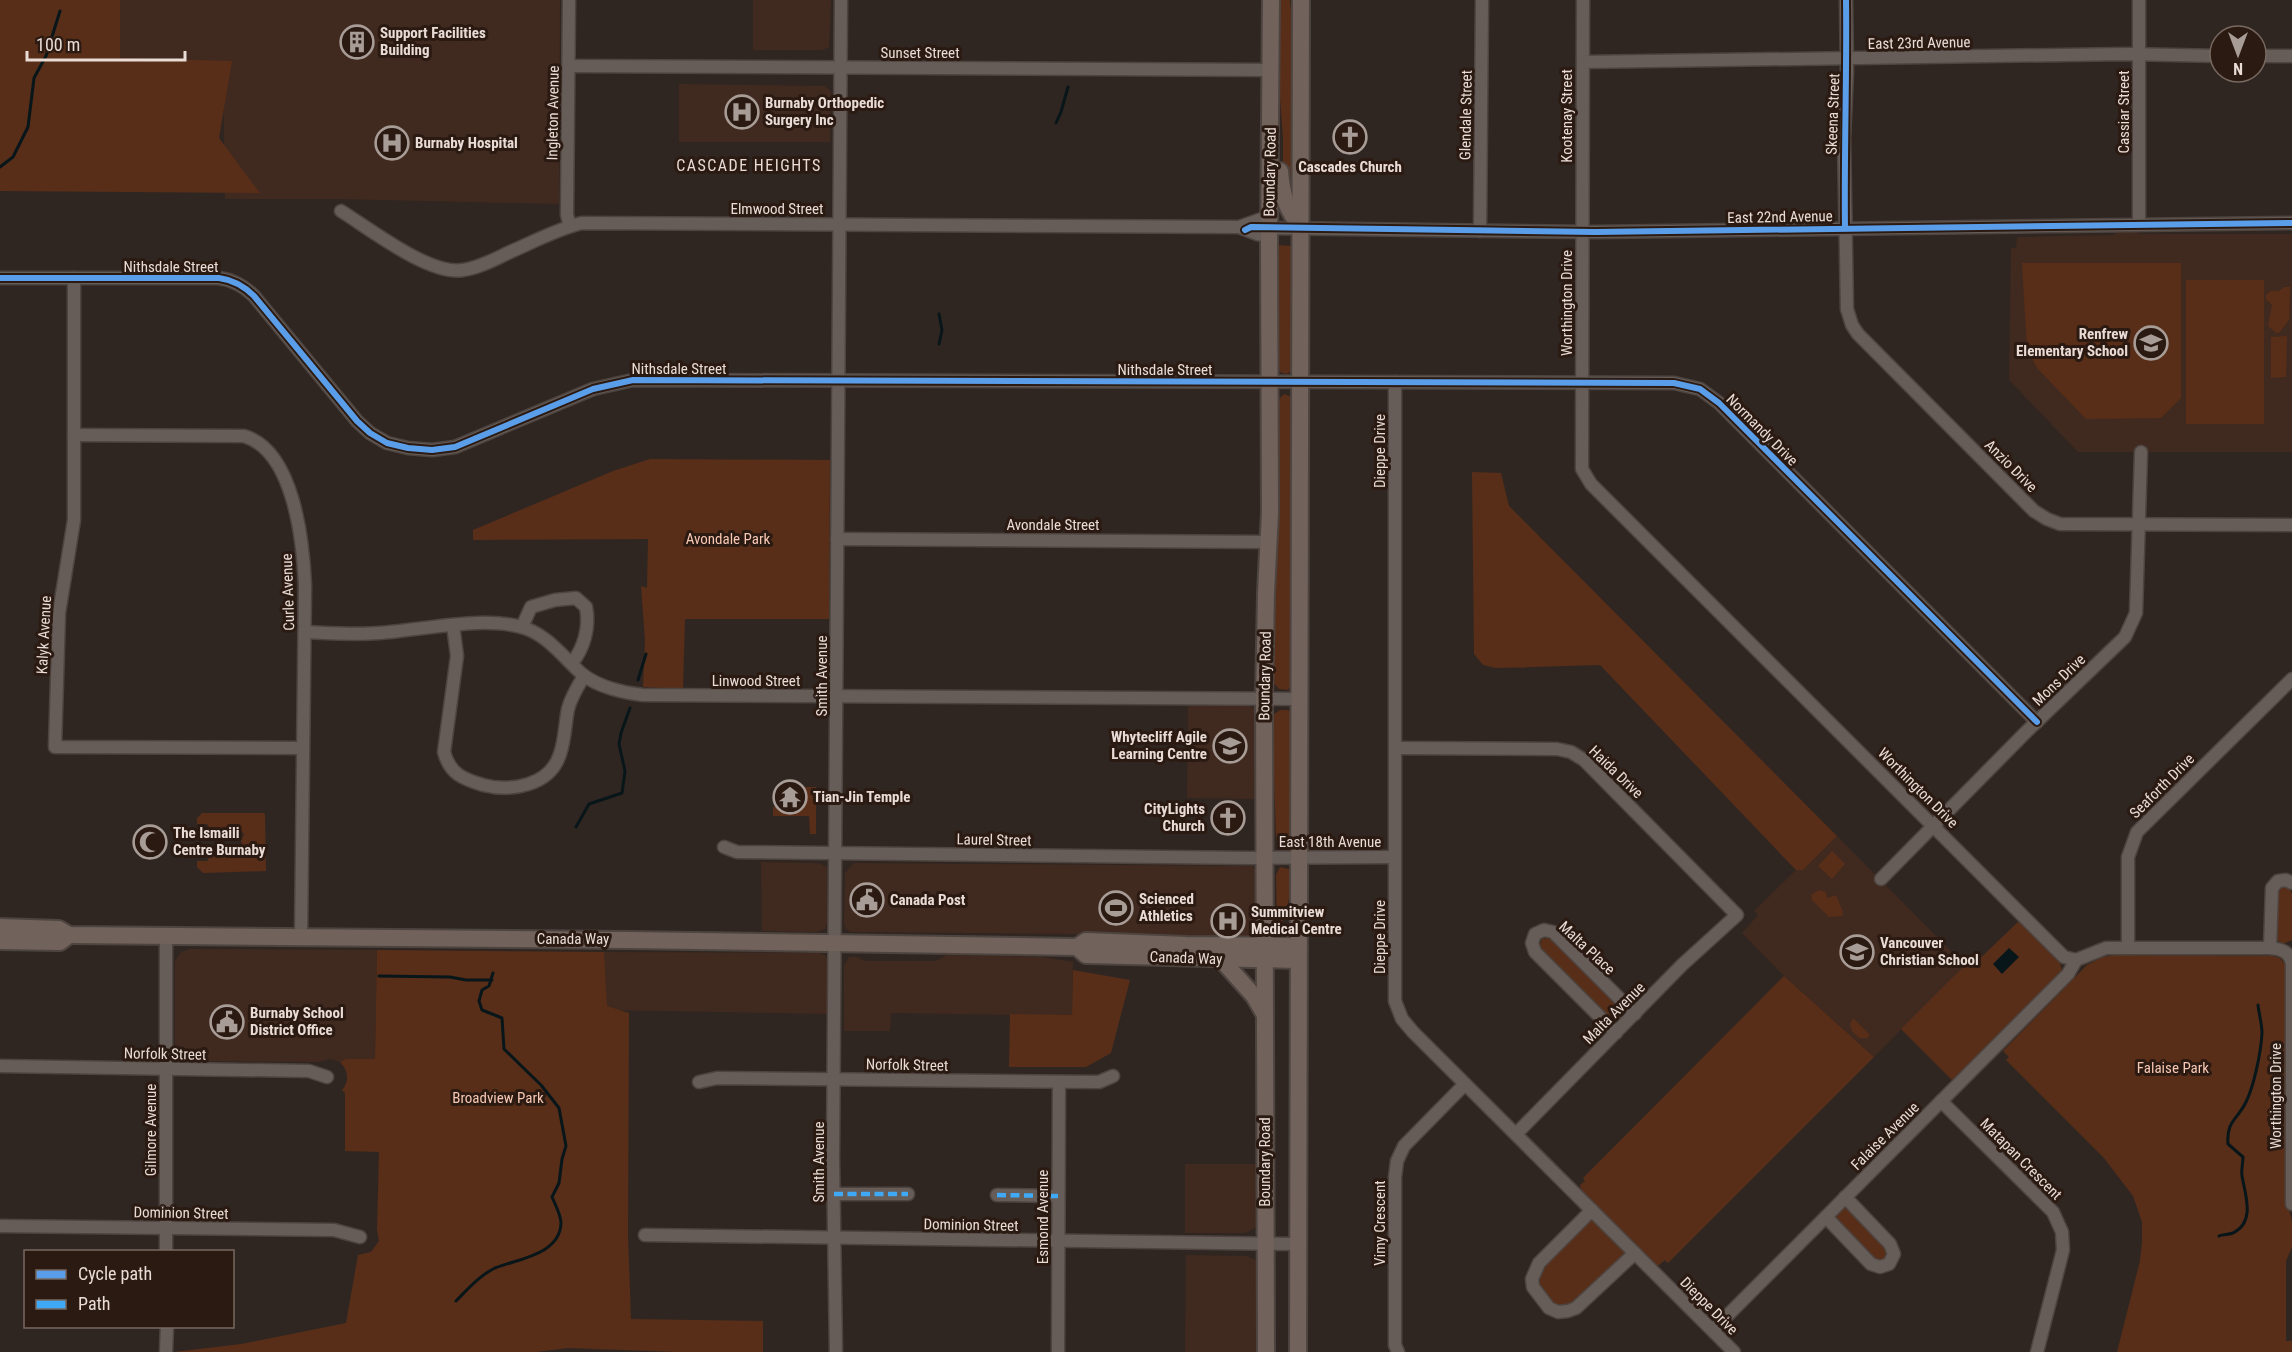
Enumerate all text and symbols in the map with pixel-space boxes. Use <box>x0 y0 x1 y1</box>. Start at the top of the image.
scale bar <box>27 24 184 62</box>
building icon: Support Facilities Building <box>339 24 375 60</box>
place label: Support Facilities Building <box>380 24 486 59</box>
north arrow <box>2208 24 2268 84</box>
street label: East 23rd Avenue <box>1868 33 1970 53</box>
text: 100 m <box>36 34 80 55</box>
street label: Sunset Street <box>880 44 960 62</box>
text: N <box>2233 59 2243 78</box>
street label: Ingleton Avenue <box>543 66 563 160</box>
street label: Kootenay Street <box>1558 69 1576 163</box>
street label: Glendale Street <box>1456 70 1476 160</box>
street label: Cassiar Street <box>2115 70 2133 154</box>
street label: Skeena Street <box>1823 73 1843 155</box>
hospital icon: Burnaby Orthopedic Surgery Inc <box>724 94 760 130</box>
place label: Burnaby Orthopedic Surgery Inc <box>765 94 884 129</box>
church icon: Cascades Church <box>1332 119 1368 155</box>
hospital icon: Burnaby Hospital <box>374 125 410 161</box>
street label: Boundary Road <box>1260 127 1280 217</box>
place label: Burnaby Hospital <box>415 134 518 152</box>
district label: CASCADE HEIGHTS <box>676 156 822 175</box>
place label: Cascades Church <box>1298 158 1402 176</box>
street label: Elmwood Street <box>730 200 824 218</box>
street label: East 22nd Avenue <box>1727 207 1833 227</box>
street label: Worthington Drive <box>1558 250 1576 356</box>
street label: Nithsdale Street <box>124 258 218 276</box>
place label: Renfrew Elementary School <box>2016 325 2128 360</box>
school or university icon: Renfrew Elementary School <box>2133 325 2169 361</box>
street label: Nithsdale Street <box>632 360 726 378</box>
street label: Nithsdale Street <box>1118 361 1212 379</box>
street label: Normandy Drive <box>1722 390 1802 470</box>
street label: Dieppe Drive <box>1371 414 1389 488</box>
street label: Anzio Drive <box>1981 436 2041 496</box>
street label: Avondale Street <box>1006 516 1100 534</box>
park label: Avondale Park <box>686 530 771 548</box>
street label: Curle Avenue <box>278 553 298 631</box>
street label: Kalyk Avenue <box>33 595 55 675</box>
street label: Boundary Road <box>1255 631 1275 721</box>
street label: Smith Avenue <box>813 636 831 716</box>
street label: Mons Drive <box>2029 650 2089 710</box>
street label: Linwood Street <box>712 672 800 690</box>
place label: Whytecliff Agile Learning Centre <box>1111 728 1207 763</box>
school or university icon: Whytecliff Agile Learning Centre <box>1212 728 1248 764</box>
street label: Haida Drive <box>1585 742 1647 802</box>
street label: Worthington Drive <box>1874 744 1962 832</box>
street label: Seaforth Drive <box>2126 750 2198 822</box>
temple icon: Tian-Jin Temple <box>772 779 808 815</box>
place label: Tian-Jin Temple <box>813 788 911 806</box>
place label: CityLights Church <box>1144 800 1205 835</box>
church icon: CityLights Church <box>1210 800 1246 836</box>
mosque icon: The Ismaili Centre Burnaby <box>132 824 168 860</box>
place label: The Ismaili Centre Burnaby <box>173 824 266 859</box>
street label: Laurel Street <box>956 830 1032 850</box>
street label: East 18th Avenue <box>1279 833 1381 851</box>
public building icon: Canada Post <box>849 882 885 918</box>
sports icon: Scienced Athletics <box>1098 890 1134 926</box>
place label: Scienced Athletics <box>1139 890 1194 925</box>
place label: Canada Post <box>890 891 966 909</box>
street label: Dieppe Drive <box>1371 900 1389 974</box>
hospital icon: Summitview Medical Centre <box>1210 903 1246 939</box>
place label: Summitview Medical Centre <box>1251 903 1342 938</box>
street label: Malta Place <box>1555 918 1619 978</box>
street label: Canada Way <box>537 930 609 948</box>
school or university icon: Vancouver Christian School <box>1839 934 1875 970</box>
place label: Vancouver Christian School <box>1880 934 1979 969</box>
street label: Canada Way <box>1149 948 1223 968</box>
street label: Malta Avenue <box>1579 978 1649 1048</box>
public building icon: Burnaby School District Office <box>209 1004 245 1040</box>
place label: Burnaby School District Office <box>250 1004 344 1039</box>
street label: Worthington Drive <box>2267 1043 2285 1149</box>
street label: Norfolk Street <box>124 1044 206 1064</box>
street label: Norfolk Street <box>866 1055 948 1075</box>
park label: Falaise Park <box>2137 1059 2209 1077</box>
street label: Gilmore Avenue <box>142 1084 160 1176</box>
park label: Broadview Park <box>452 1089 544 1107</box>
street label: Falaise Avenue <box>1847 1098 1923 1174</box>
street label: Matapan Crescent <box>1976 1114 2066 1204</box>
street label: Boundary Road <box>1256 1117 1274 1207</box>
street label: Smith Avenue <box>810 1122 828 1202</box>
street label: Esmond Avenue <box>1034 1170 1052 1264</box>
street label: Vimy Crescent <box>1371 1180 1389 1266</box>
street label: Dominion Street <box>133 1203 229 1223</box>
street label: Dominion Street <box>923 1215 1019 1235</box>
legend <box>24 1250 234 1328</box>
text: Cycle path <box>78 1263 152 1284</box>
street label: Dieppe Drive <box>1676 1273 1742 1339</box>
text: Path <box>78 1293 111 1314</box>

